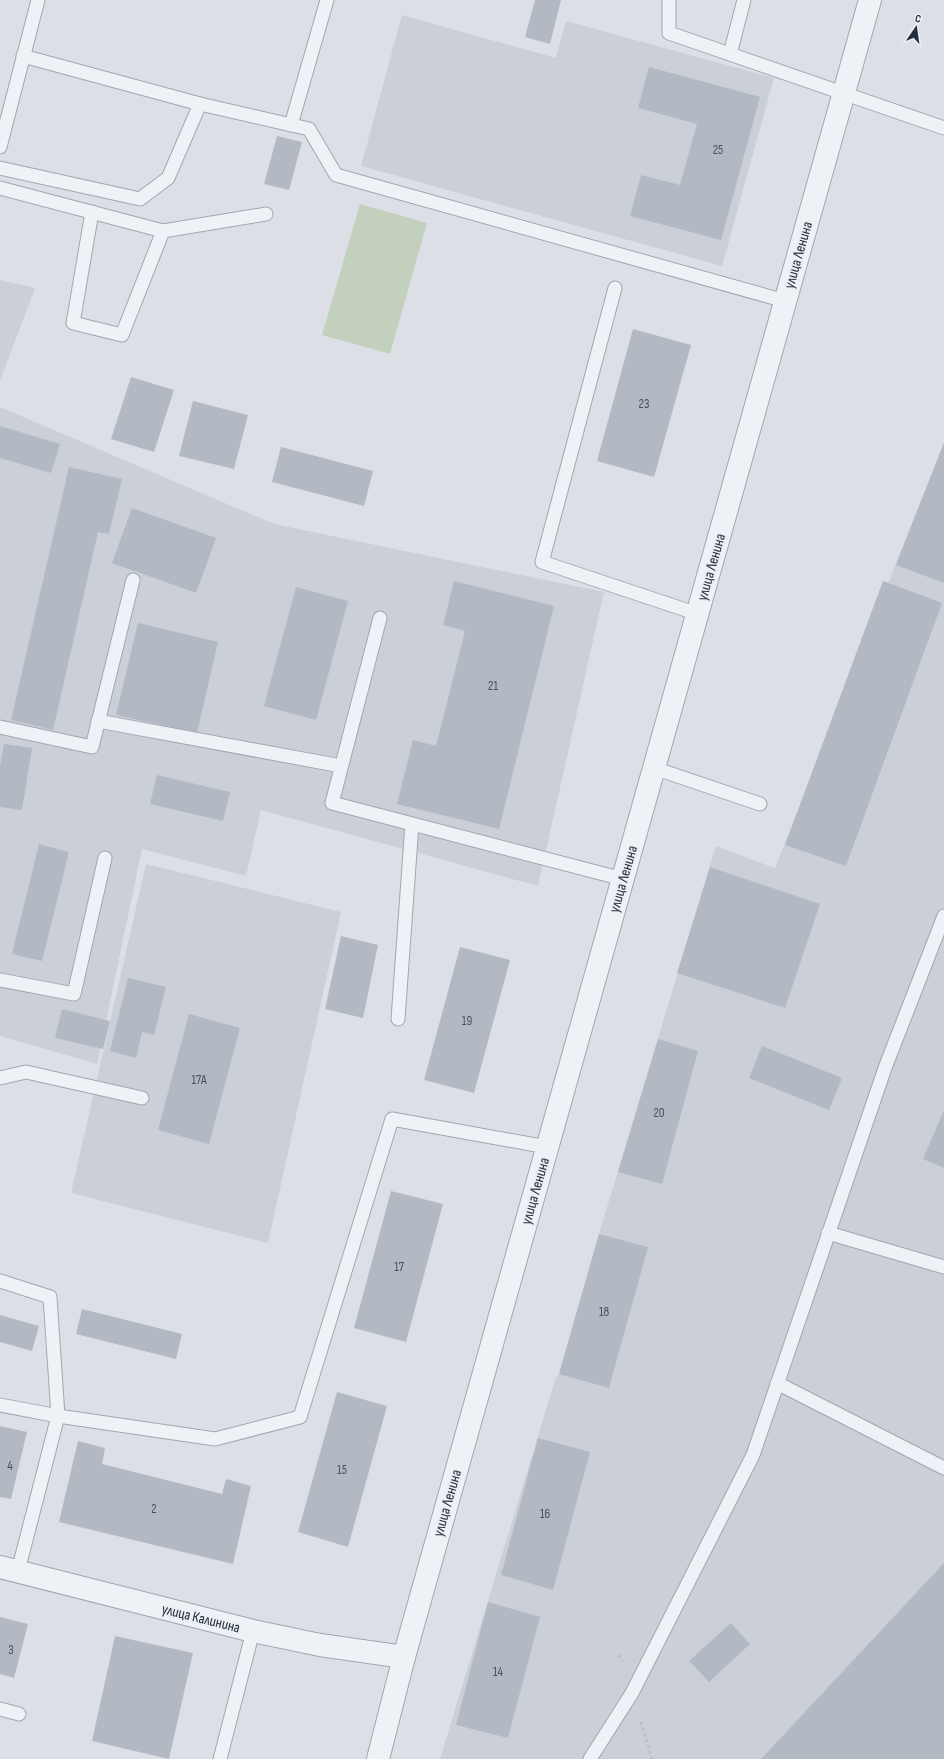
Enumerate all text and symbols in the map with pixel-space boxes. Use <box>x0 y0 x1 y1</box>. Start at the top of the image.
north arrow <box>896 8 936 48</box>
text: С <box>914 12 923 26</box>
house number: 25 <box>713 142 723 158</box>
street label: улица Ленина <box>780 219 817 291</box>
house number: 23 <box>639 396 649 412</box>
street label: улица Ленина <box>693 531 730 603</box>
house number: 21 <box>488 678 498 694</box>
street label: улица Ленина <box>605 843 642 915</box>
house number: 19 <box>462 1013 472 1029</box>
house number: 17А <box>191 1072 207 1088</box>
house number: 20 <box>653 1105 665 1121</box>
street label: улица Ленина <box>517 1155 554 1227</box>
house number: 17 <box>394 1259 405 1275</box>
house number: 18 <box>599 1304 609 1320</box>
house number: 4 <box>7 1458 13 1474</box>
house number: 15 <box>337 1462 347 1478</box>
street label: улица Ленина <box>429 1467 466 1539</box>
house number: 2 <box>151 1501 157 1517</box>
house number: 16 <box>540 1506 550 1522</box>
street label: улица Калинина <box>160 1600 242 1637</box>
house number: 3 <box>8 1642 14 1658</box>
house number: 14 <box>493 1664 504 1680</box>

